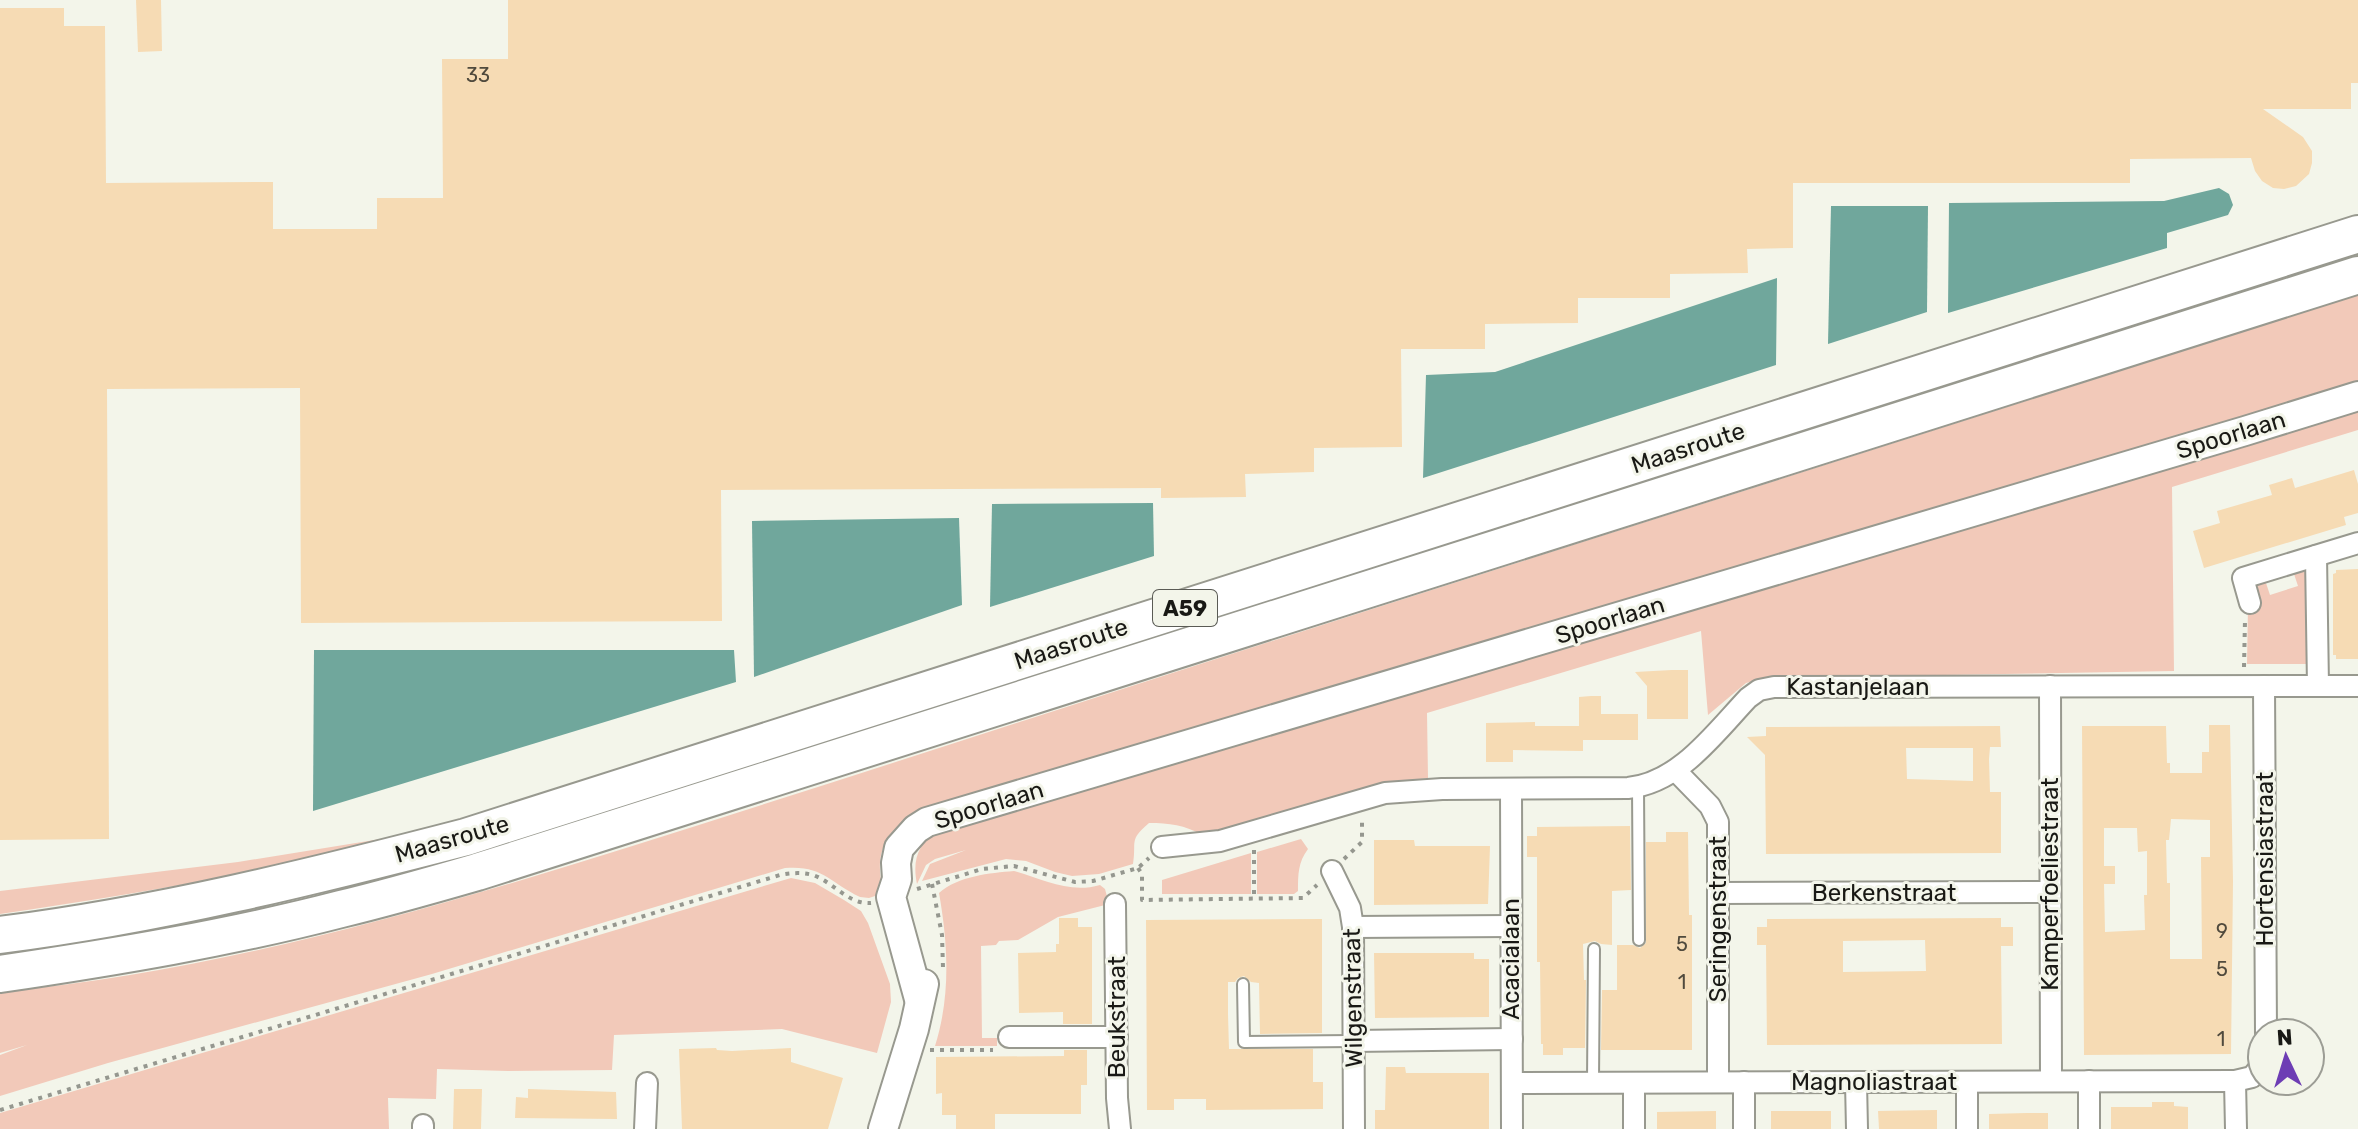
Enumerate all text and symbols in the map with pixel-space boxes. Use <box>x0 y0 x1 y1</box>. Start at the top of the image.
house number: 33 <box>466 63 490 87</box>
street label: Spoorlaan <box>2173 405 2289 465</box>
street label: Maasroute <box>1628 416 1748 480</box>
road number: A59 <box>1153 590 1217 626</box>
street label: Spoorlaan <box>1552 590 1668 650</box>
street label: Maasroute <box>1011 612 1131 676</box>
street label: Kastanjelaan <box>1786 673 1930 701</box>
street label: Hortensiastraat <box>2251 772 2279 947</box>
street label: Spoorlaan <box>931 775 1047 835</box>
street label: Kamperfoeliestraat <box>2036 777 2064 991</box>
street label: Maasroute <box>392 809 512 869</box>
street label: Seringenstraat <box>1704 836 1732 1002</box>
street label: Berkenstraat <box>1812 879 1956 907</box>
street label: Acacialaan <box>1497 898 1525 1020</box>
house number: 9 <box>2216 919 2228 943</box>
street label: Wilgenstraat <box>1338 928 1368 1068</box>
house number: 5 <box>1676 932 1688 956</box>
street label: Beukstraat <box>1103 956 1131 1078</box>
house number: 5 <box>2216 957 2228 981</box>
house number: 1 <box>1678 970 1686 994</box>
north arrow <box>2246 1017 2326 1097</box>
text: N <box>2276 1024 2293 1052</box>
house number: 1 <box>2217 1027 2225 1051</box>
street label: Magnoliastraat <box>1791 1068 1957 1096</box>

